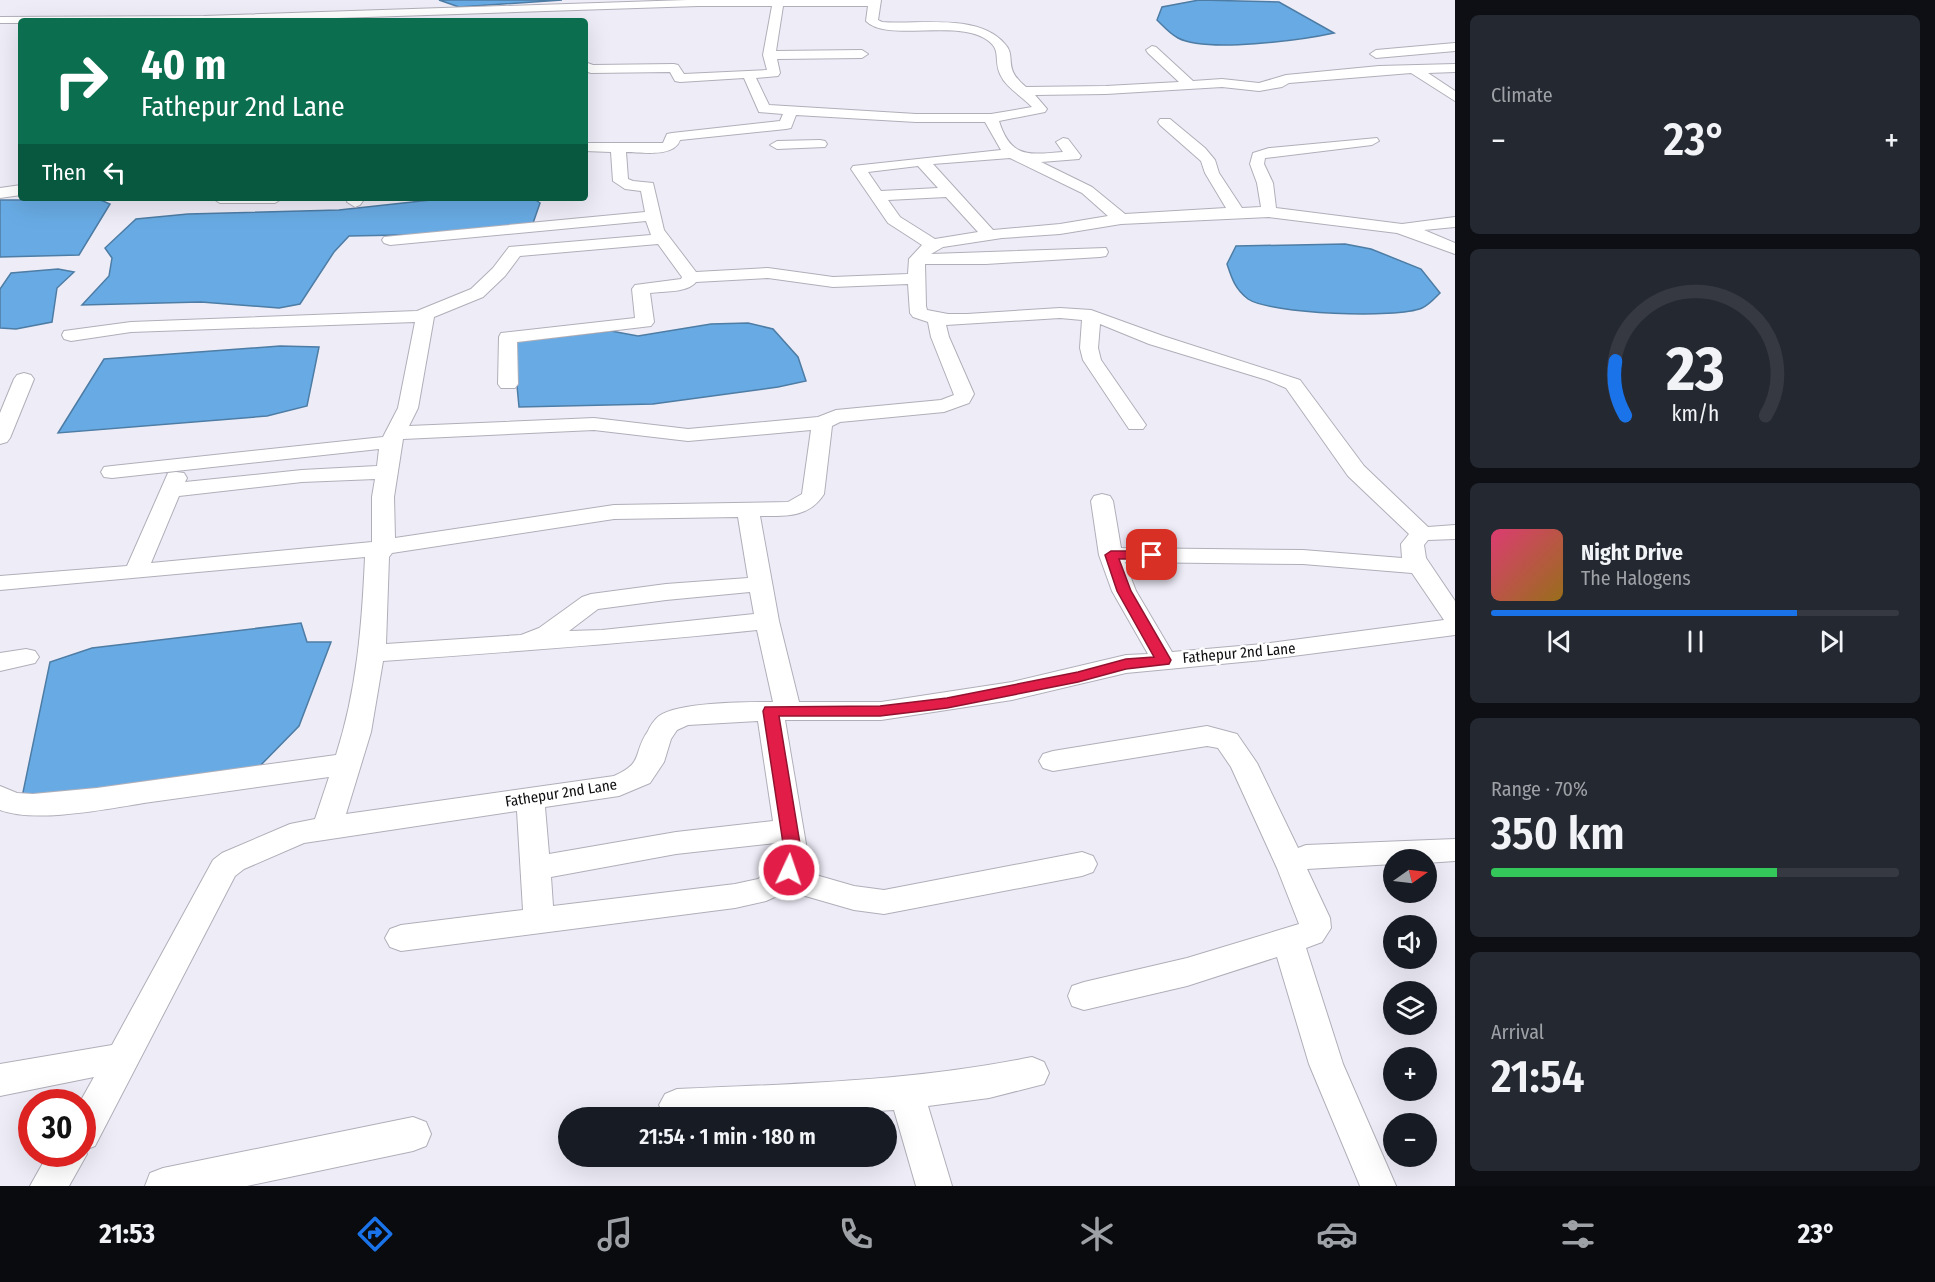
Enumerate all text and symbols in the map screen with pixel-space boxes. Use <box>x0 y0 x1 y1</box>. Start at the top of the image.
text: 40 m <box>141 40 226 90</box>
icon: right <box>42 42 120 120</box>
text: Climate <box>1491 83 1553 107</box>
text: Fathepur 2nd Lane <box>141 91 345 123</box>
text: 23° <box>1664 113 1726 167</box>
text: − <box>1491 121 1506 161</box>
text: + <box>1884 121 1899 161</box>
icon: left <box>98 156 131 189</box>
text: Then <box>42 159 86 186</box>
text: 23 <box>1665 332 1724 407</box>
text: km/h <box>1671 401 1719 427</box>
pin <box>1126 529 1177 580</box>
icon: arrive <box>1135 538 1168 571</box>
text: Night Drive <box>1581 539 1683 566</box>
text: The Halogens <box>1581 566 1691 590</box>
icon: previous <box>1543 625 1576 658</box>
icon: pause <box>1679 625 1712 658</box>
icon: next <box>1815 625 1848 658</box>
street label: Fathepur 2nd Lane <box>1182 639 1296 667</box>
street label: Fathepur 2nd Lane <box>504 775 618 811</box>
text: Range · 70% <box>1491 777 1588 801</box>
text: 350 km <box>1491 807 1625 861</box>
position arrow <box>757 838 821 902</box>
north arrow <box>1383 849 1437 903</box>
map controls <box>1383 849 1437 1167</box>
button: sound <box>1383 915 1437 969</box>
button: layers <box>1383 981 1437 1035</box>
text: Arrival <box>1491 1020 1544 1044</box>
button: + <box>1383 1047 1437 1101</box>
text: 21:54 <box>1491 1050 1585 1104</box>
speed limit sign: 30 <box>18 1089 96 1167</box>
button: − <box>1383 1113 1437 1167</box>
text: 21:54 · 1 min · 180 m <box>639 1123 816 1150</box>
icon: directions <box>354 1213 396 1255</box>
icon: music <box>594 1213 636 1255</box>
icon: phone <box>835 1213 877 1255</box>
icon: climate <box>1076 1213 1118 1255</box>
icon: car <box>1316 1213 1358 1255</box>
icon: filters <box>1557 1213 1599 1255</box>
text: 21:53 <box>99 1218 155 1250</box>
text: 23° <box>1798 1218 1836 1250</box>

